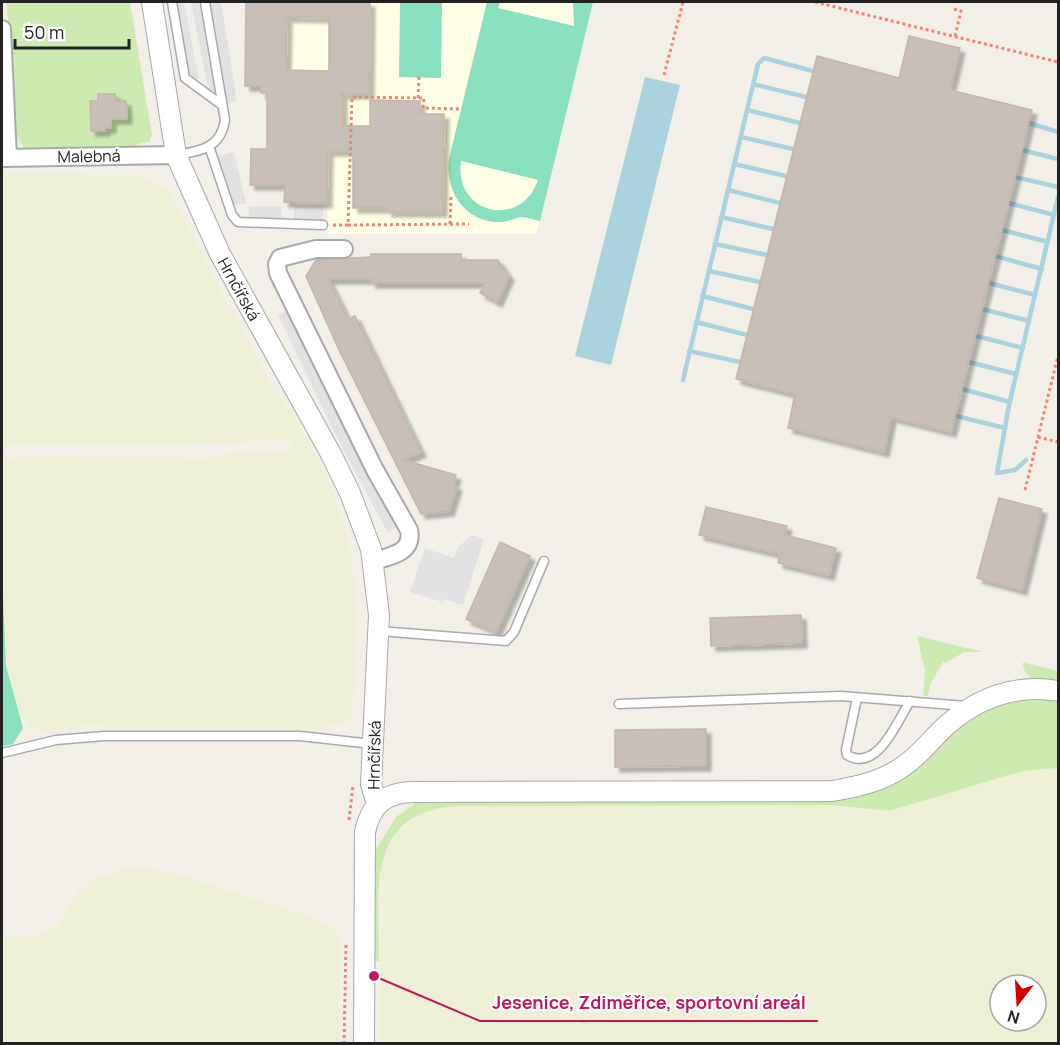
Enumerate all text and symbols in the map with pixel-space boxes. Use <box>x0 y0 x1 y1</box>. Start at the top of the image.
scale bar <box>15 12 129 50</box>
text: 50 m <box>24 20 64 44</box>
street label: Malebná <box>57 144 121 168</box>
street label: Hrnčířská <box>213 253 265 325</box>
street label: Hrnčířská <box>362 720 386 790</box>
north arrow <box>988 973 1048 1033</box>
callout: Jesenice, Zdiměřice, sportovní areál <box>480 985 818 1021</box>
text: Jesenice, Zdiměřice, sportovní areál <box>492 990 806 1014</box>
text: N <box>1005 1005 1022 1030</box>

